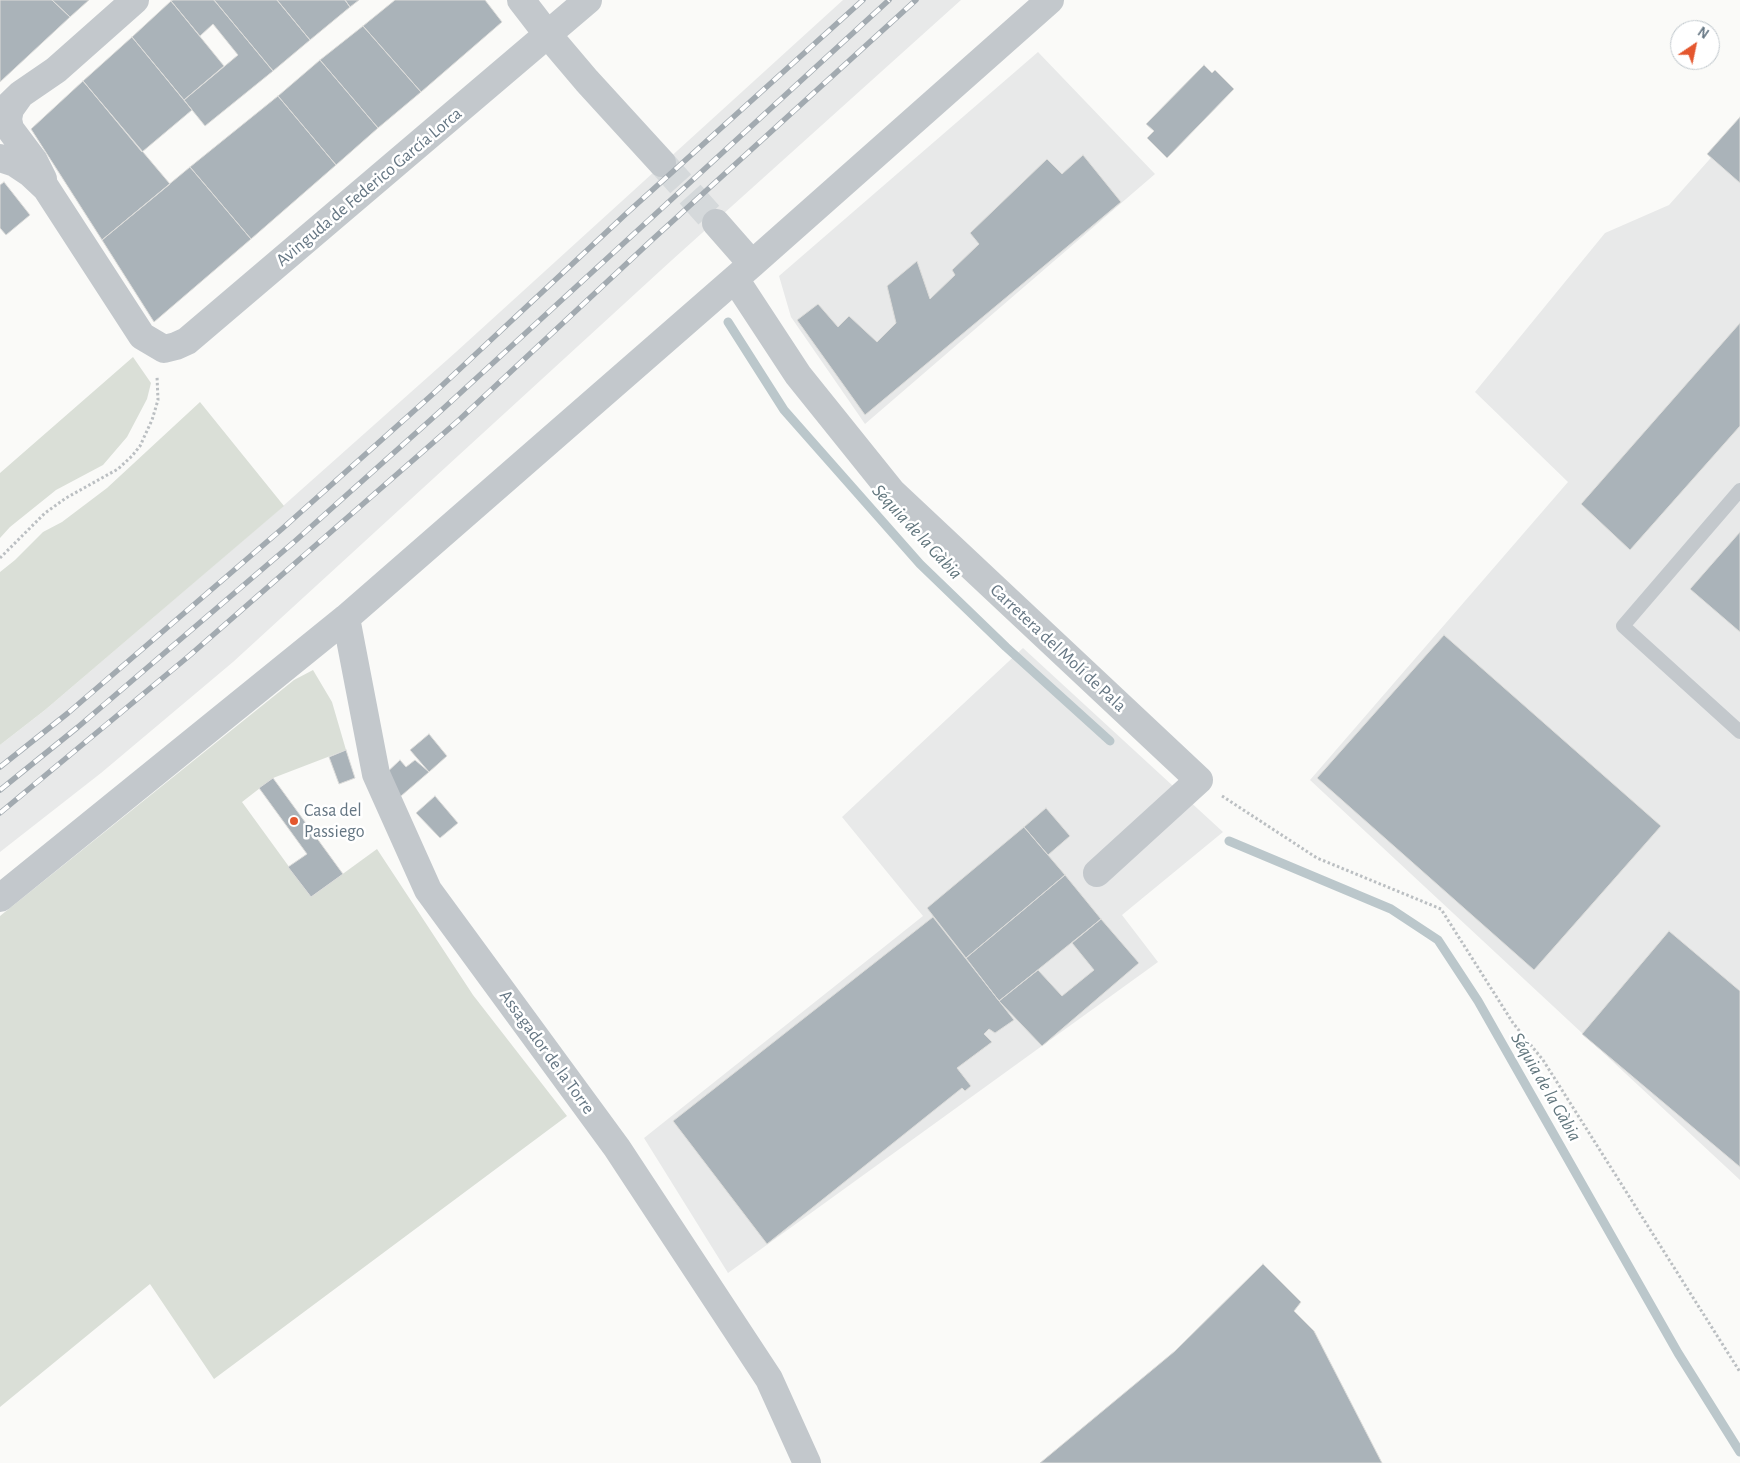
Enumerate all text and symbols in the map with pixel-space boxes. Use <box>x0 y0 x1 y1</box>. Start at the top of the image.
north arrow <box>1670 20 1720 70</box>
text: N <box>1695 25 1711 42</box>
street label: Avinguda de Federico García Lorca <box>272 103 466 271</box>
water label: Séquia de la Gàbia <box>867 480 967 584</box>
street label: Carretera del Molí de Pala <box>985 579 1131 717</box>
place label: Casa del Passiego <box>304 800 365 842</box>
marker: Casa del Passiego <box>288 815 300 827</box>
street label: Assagador de la Torre <box>495 986 599 1118</box>
water label: Séquia de la Gàbia <box>1506 1029 1586 1145</box>

